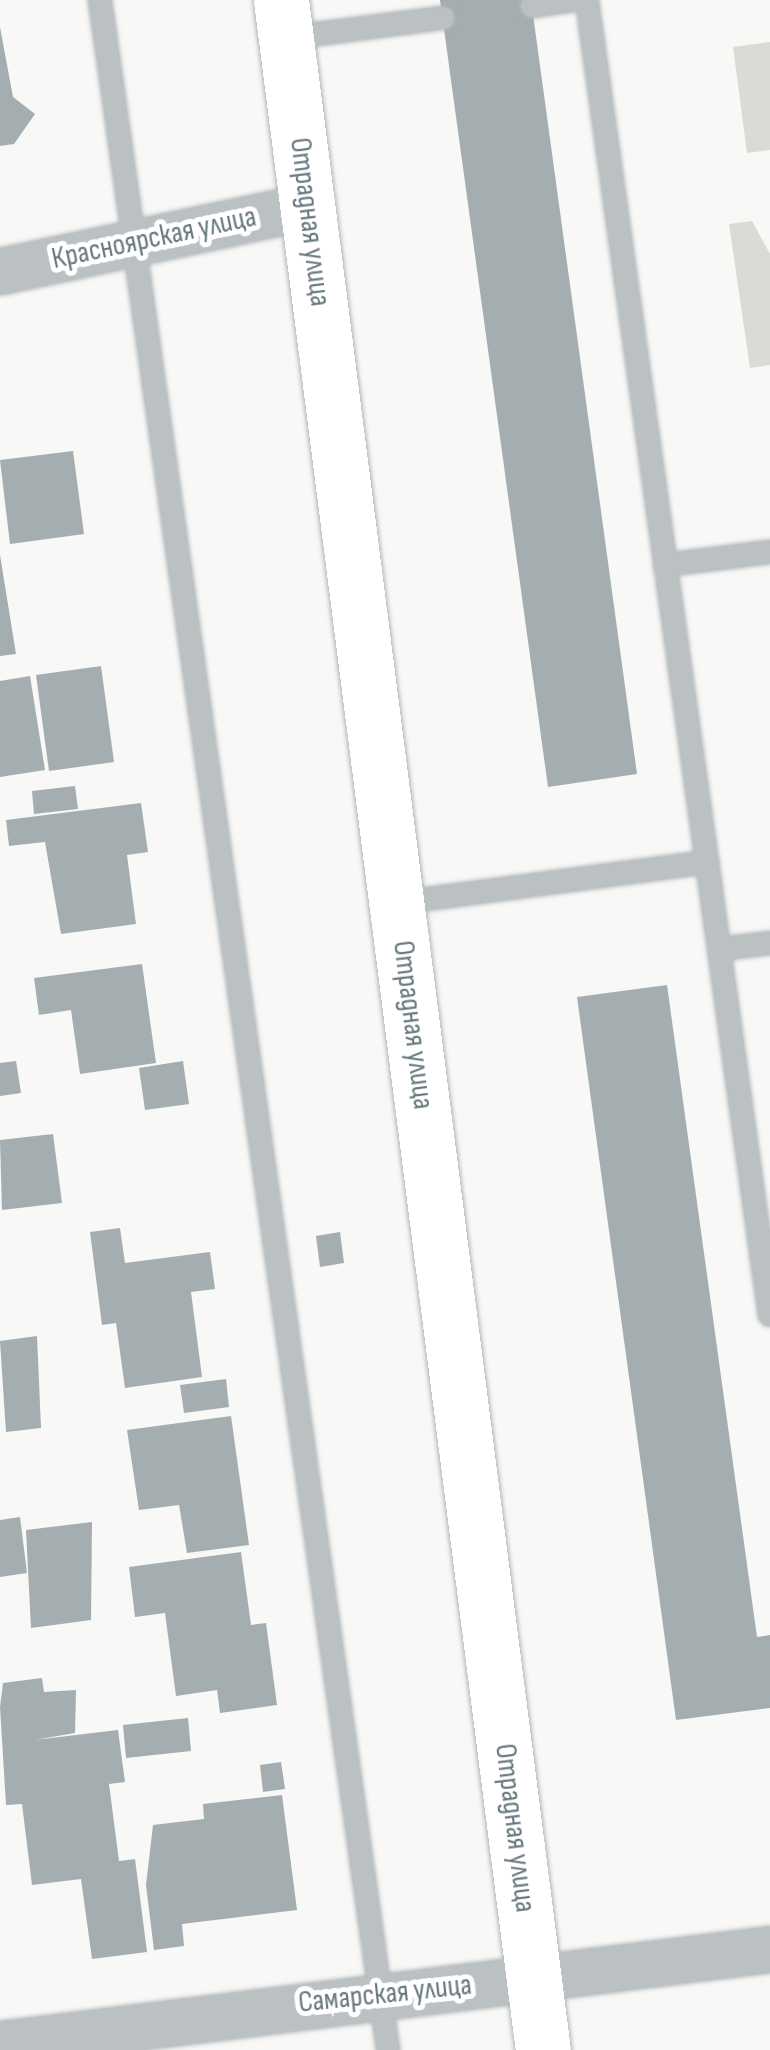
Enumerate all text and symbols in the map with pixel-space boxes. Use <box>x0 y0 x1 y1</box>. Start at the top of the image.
street label: Отрадная улица <box>282 136 338 308</box>
street label: Красноярская улица <box>48 199 260 277</box>
street label: Отрадная улица <box>385 939 441 1111</box>
street label: Отрадная улица <box>487 1742 543 1914</box>
street label: Самарская улица <box>297 1967 473 2021</box>

